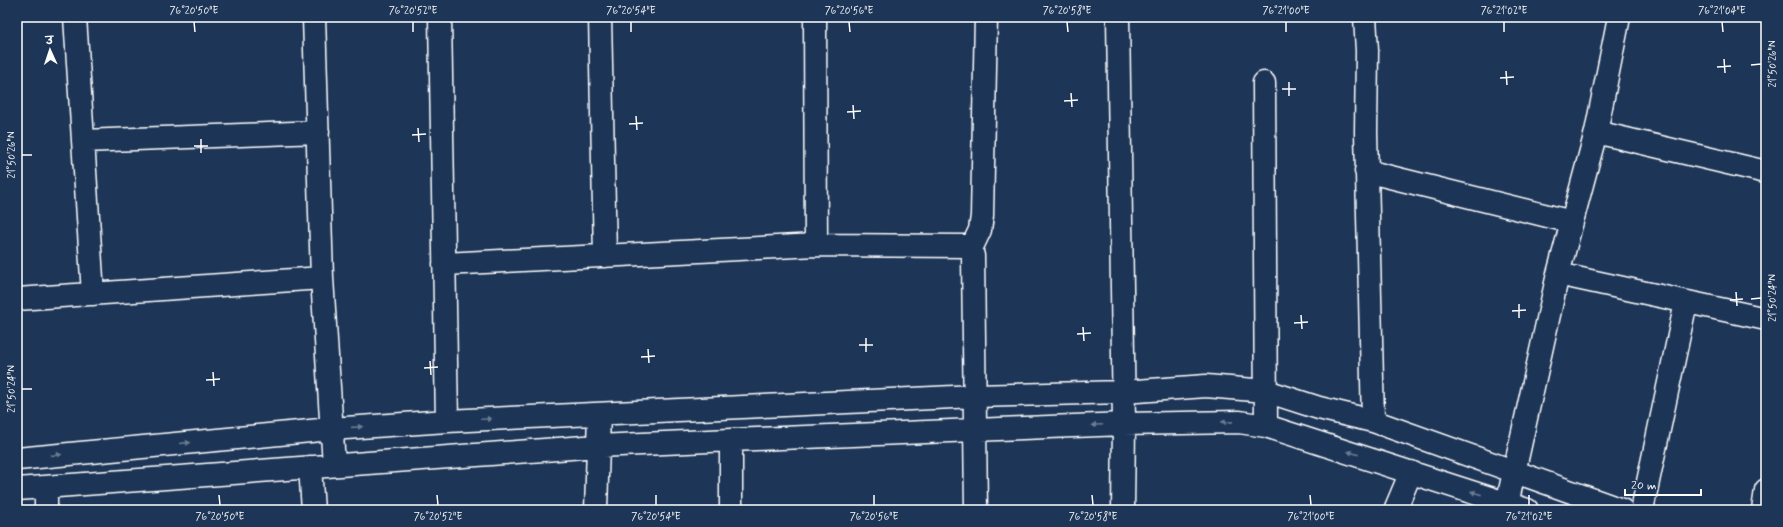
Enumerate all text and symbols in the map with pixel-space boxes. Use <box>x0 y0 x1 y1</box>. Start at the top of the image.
text: 76°20'50"E <box>170 4 219 18</box>
text: 76°20'52"E <box>389 4 437 18</box>
text: 76°20'54"E <box>606 4 656 18</box>
text: 76°20'56"E <box>825 4 874 18</box>
text: 76°20'58"E <box>1043 4 1091 18</box>
text: 76°21'00"E <box>1262 4 1310 18</box>
text: 76°21'02"E <box>1481 4 1527 18</box>
text: 76°21'04"E <box>1698 4 1746 18</box>
north arrow <box>30 30 70 70</box>
text: उ <box>45 34 55 48</box>
text: 21°50'26"N <box>1766 40 1780 88</box>
text: 21°50'26"N <box>5 131 19 179</box>
text: 21°50'24"N <box>1766 274 1780 322</box>
text: 21°50'24"N <box>5 365 19 413</box>
one-way arrow <box>480 416 493 422</box>
one-way arrow <box>1221 419 1233 426</box>
one-way arrow <box>1091 422 1103 429</box>
one-way arrow <box>351 424 363 431</box>
one-way arrow <box>179 439 191 446</box>
one-way arrow <box>1346 450 1358 456</box>
one-way arrow <box>50 452 62 458</box>
scale bar <box>1625 471 1701 497</box>
text: 20 m <box>1631 478 1657 494</box>
one-way arrow <box>1470 490 1482 496</box>
text: 76°20'50"E <box>196 510 245 524</box>
text: 76°20'52"E <box>414 510 462 524</box>
text: 76°20'54"E <box>631 510 681 524</box>
text: 76°20'56"E <box>850 510 899 524</box>
text: 76°20'58"E <box>1069 510 1117 524</box>
text: 76°21'00"E <box>1287 510 1335 524</box>
text: 76°21'02"E <box>1506 510 1552 524</box>

